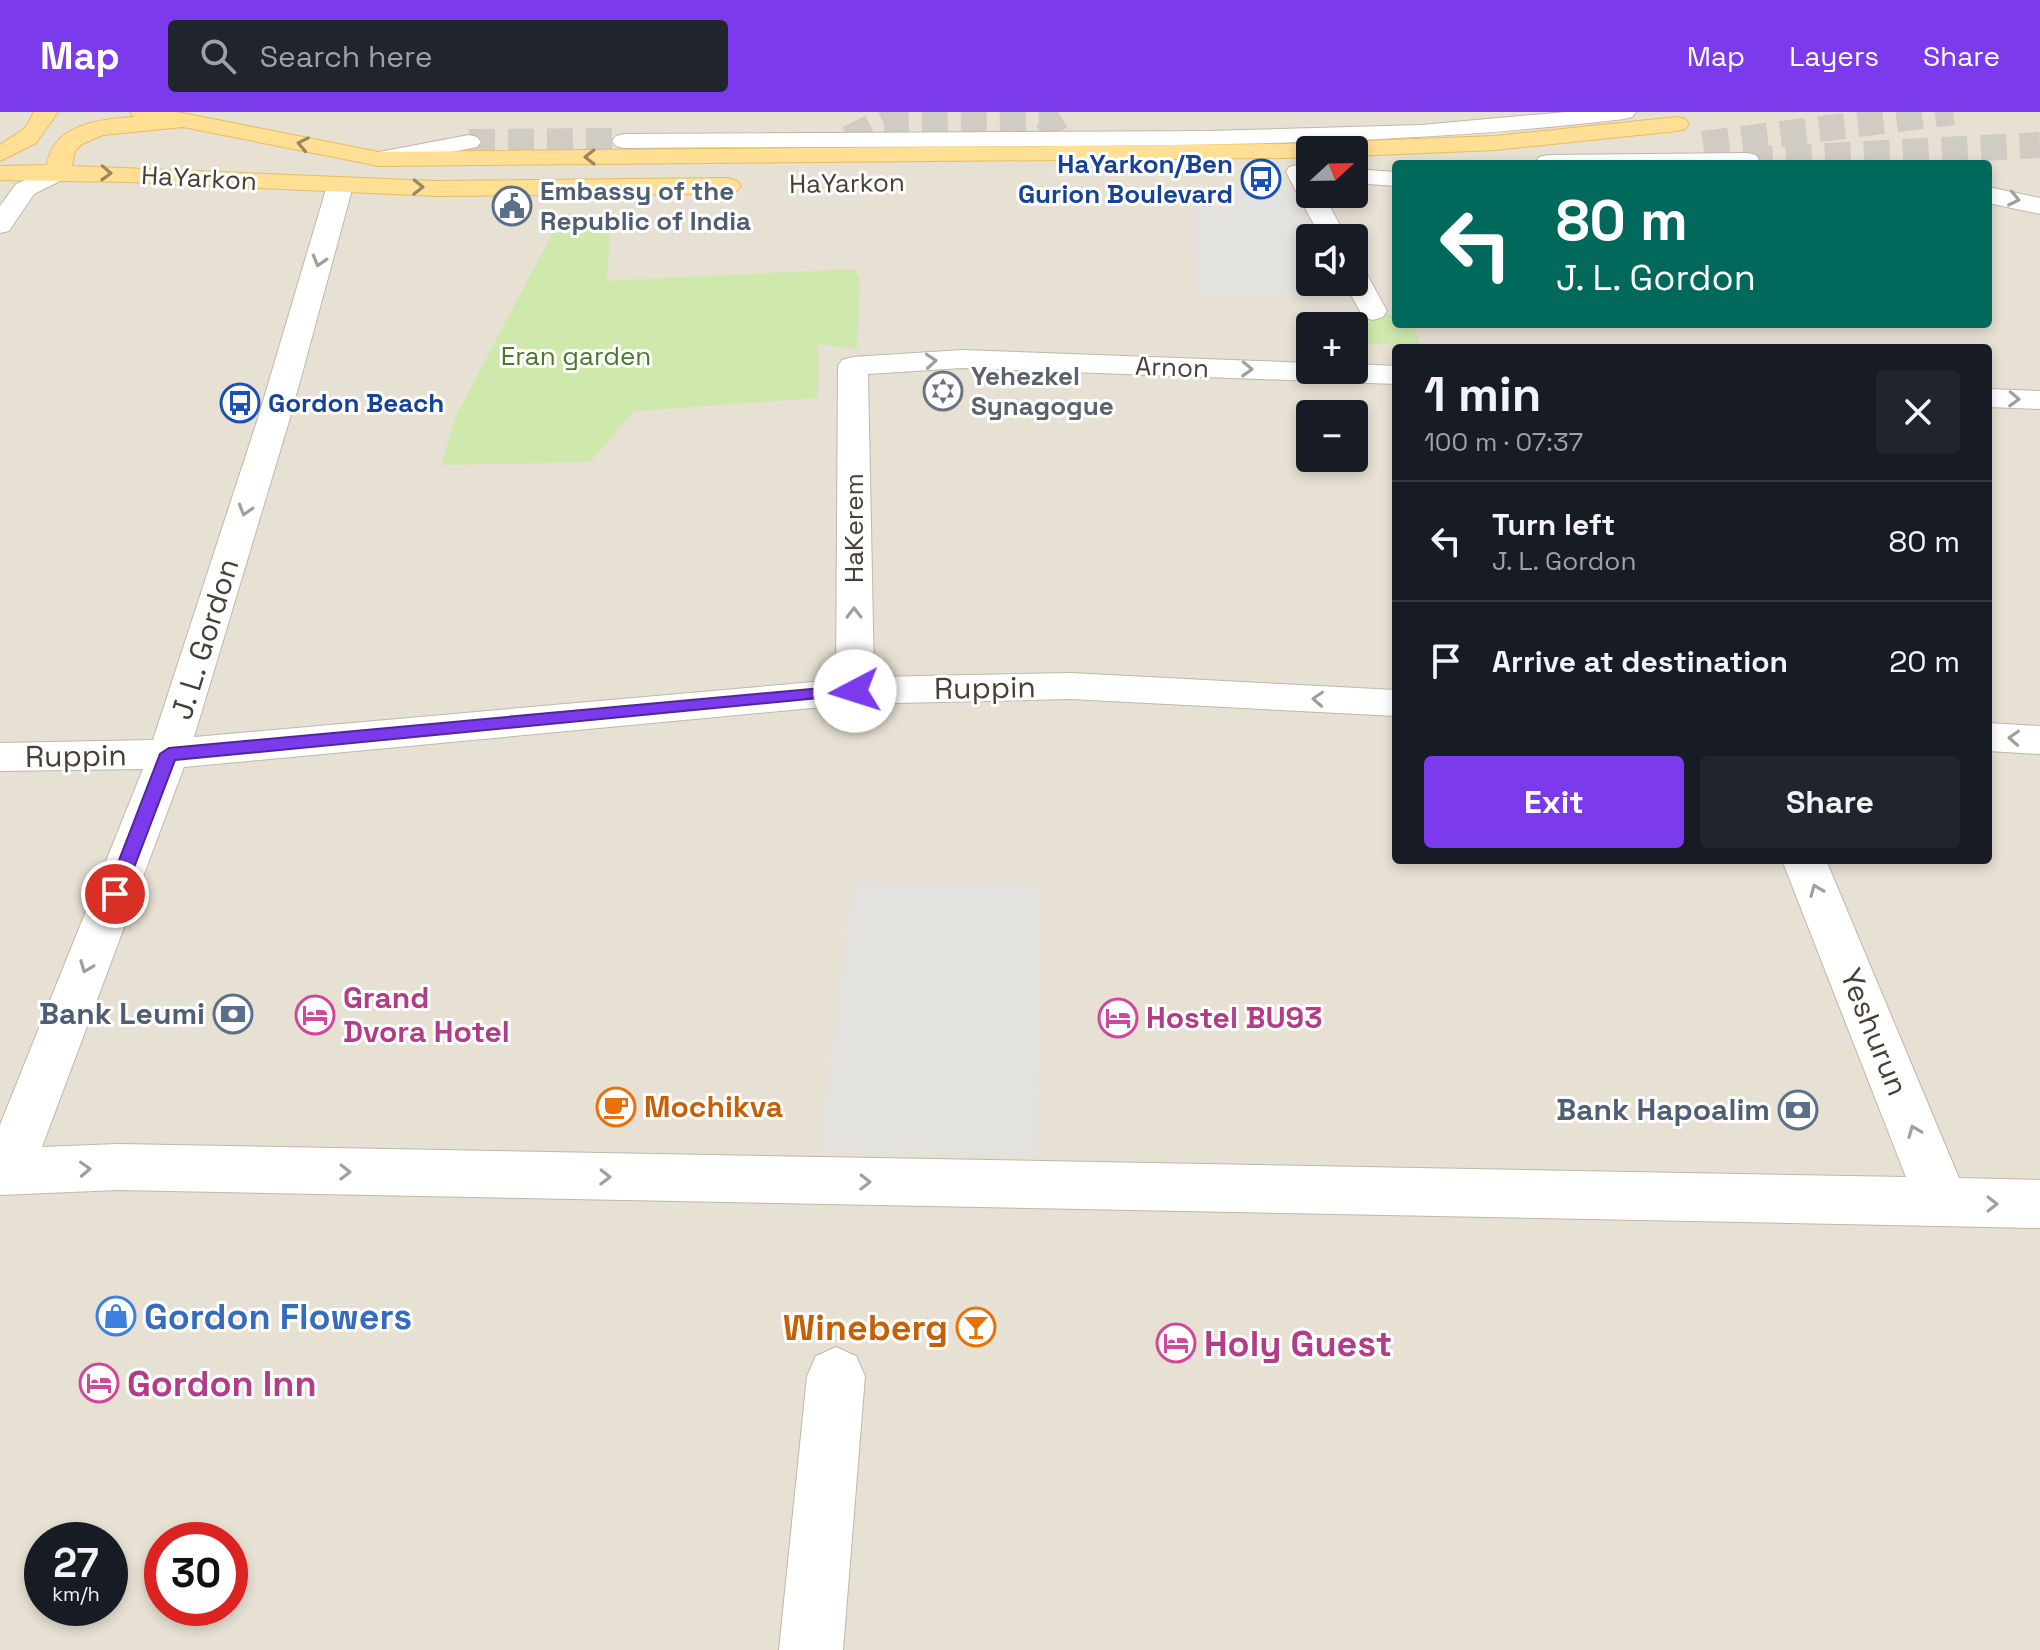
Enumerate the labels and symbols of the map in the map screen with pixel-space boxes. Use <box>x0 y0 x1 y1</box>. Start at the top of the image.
one-way arrow <box>296 136 310 153</box>
north arrow <box>1296 136 1368 208</box>
place label: HaYarkon/Ben Gurion Boulevard <box>1018 147 1233 211</box>
one-way arrow <box>583 148 596 166</box>
street label: HaYarkon <box>140 158 258 198</box>
bus stop icon: HaYarkon/Ben Gurion Boulevard <box>1240 158 1282 200</box>
one-way arrow <box>100 164 113 181</box>
street label: HaYarkon <box>789 165 905 201</box>
place label: Embassy of the Republic of India <box>540 174 751 238</box>
one-way arrow <box>412 178 425 196</box>
public building icon: Embassy of the Republic of India <box>491 185 533 227</box>
one-way arrow <box>2007 190 2021 207</box>
one-way arrow <box>311 253 328 267</box>
park label: Eran garden <box>501 339 651 373</box>
street label: Arnon <box>1134 349 1210 385</box>
one-way arrow <box>925 353 938 370</box>
place label: Yehezkel Synagogue <box>971 359 1114 423</box>
one-way arrow <box>1241 361 1254 378</box>
synagogue icon: Yehezkel Synagogue <box>922 370 964 412</box>
bus stop icon: Gordon Beach <box>219 382 261 424</box>
place label: Gordon Beach <box>268 386 444 420</box>
one-way arrow <box>2008 390 2021 407</box>
street label: HaKerem <box>837 473 871 583</box>
one-way arrow <box>238 503 254 516</box>
street label: J. L. Gordon <box>162 554 248 724</box>
one-way arrow <box>845 606 863 619</box>
position arrow <box>813 649 897 733</box>
street label: Ruppin <box>934 667 1036 708</box>
one-way arrow <box>1311 691 1324 708</box>
one-way arrow <box>2007 730 2020 747</box>
street label: Ruppin <box>25 735 127 776</box>
pin <box>81 860 149 928</box>
one-way arrow <box>1810 884 1826 898</box>
one-way arrow <box>79 959 96 973</box>
street label: Yeshurun <box>1831 962 1918 1101</box>
place label: Grand Dvora Hotel <box>343 978 510 1051</box>
bank icon: Bank Leumi <box>212 993 254 1035</box>
place label: Bank Leumi <box>39 994 205 1033</box>
hotel icon: Grand Dvora Hotel <box>294 994 336 1036</box>
hotel icon: Hostel BU93 <box>1097 997 1139 1039</box>
place label: Hostel BU93 <box>1146 998 1322 1037</box>
cafe icon: Mochikva <box>595 1086 637 1128</box>
place label: Mochikva <box>644 1087 783 1126</box>
bank icon: Bank Hapoalim <box>1777 1089 1819 1131</box>
place label: Bank Hapoalim <box>1556 1090 1770 1129</box>
one-way arrow <box>1907 1125 1924 1139</box>
one-way arrow <box>79 1160 92 1177</box>
one-way arrow <box>339 1163 352 1180</box>
one-way arrow <box>599 1168 612 1186</box>
one-way arrow <box>859 1173 872 1191</box>
one-way arrow <box>1986 1195 1999 1213</box>
place label: Gordon Flowers <box>144 1294 412 1340</box>
shop icon: Gordon Flowers <box>95 1295 137 1337</box>
place label: Wineberg <box>783 1305 948 1351</box>
bar icon: Wineberg <box>955 1306 997 1348</box>
place label: Holy Guest <box>1204 1321 1392 1367</box>
hotel icon: Holy Guest <box>1155 1322 1197 1364</box>
place label: Gordon Inn <box>127 1361 317 1407</box>
hotel icon: Gordon Inn <box>78 1362 120 1404</box>
speed limit sign: 30 <box>144 1522 248 1626</box>

